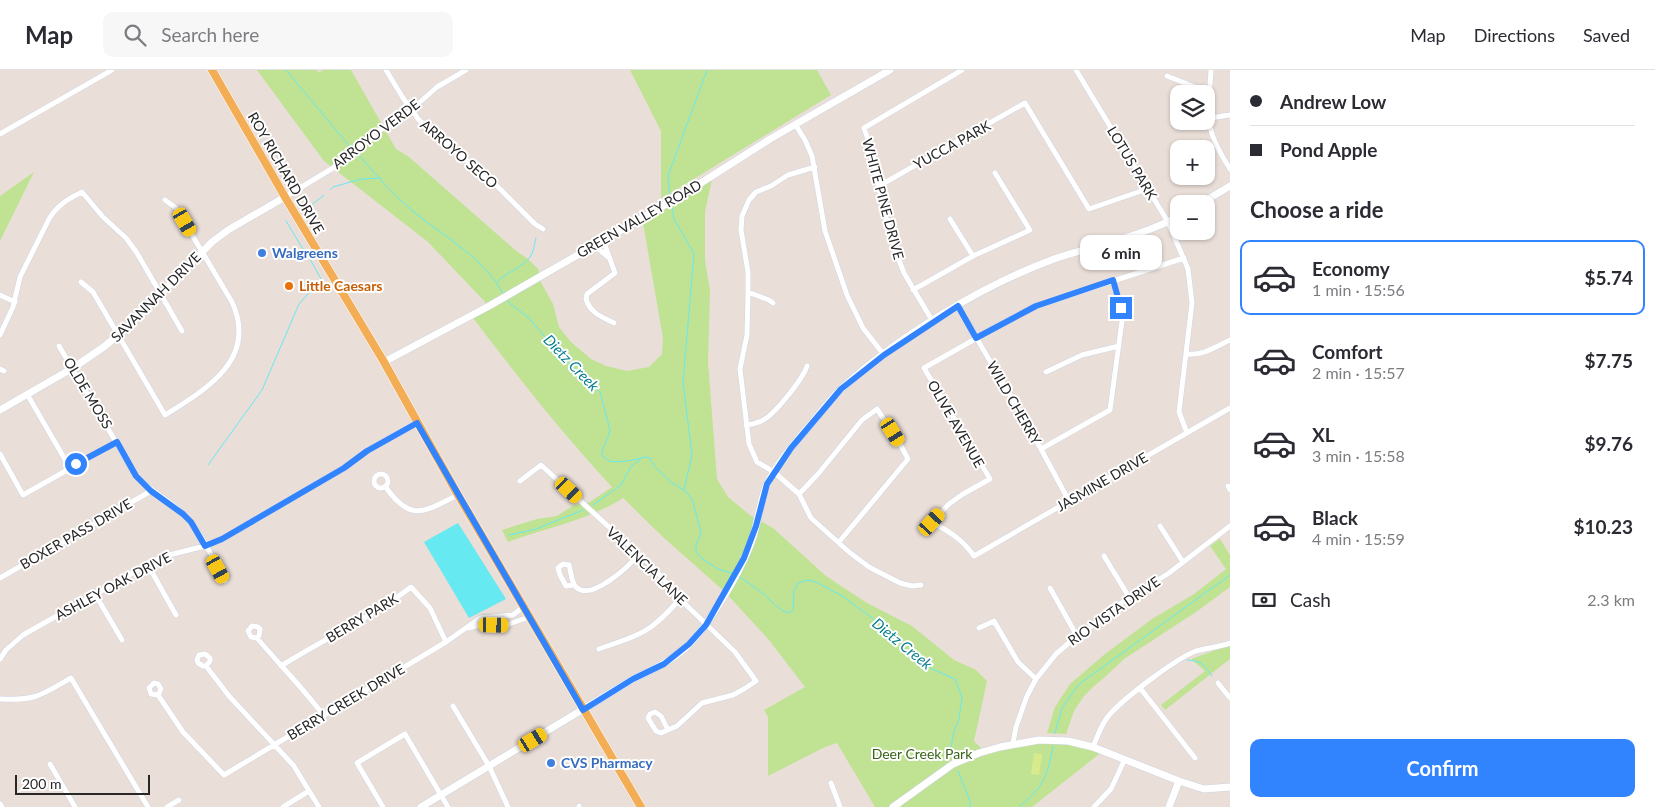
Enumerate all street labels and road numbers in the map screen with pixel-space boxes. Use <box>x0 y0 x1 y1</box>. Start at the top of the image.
street label: ARROYO VERDE <box>329 95 423 172</box>
street label: ROY RICHARD DRIVE <box>245 109 328 236</box>
street label: ARROYO SECO <box>417 116 501 192</box>
street label: YUCCA PARK <box>910 116 994 173</box>
street label: LOTUS PARK <box>1104 123 1161 203</box>
street label: WHITE PINE DRIVE <box>859 136 908 261</box>
street label: GREEN VALLEY ROAD <box>573 176 704 261</box>
street label: SAVANNAH DRIVE <box>107 248 204 345</box>
street label: OLDE MOSS <box>61 354 116 431</box>
street label: WILD CHERRY <box>984 358 1045 448</box>
street label: OLIVE AVENUE <box>924 377 988 471</box>
street label: JASMINE DRIVE <box>1053 448 1151 515</box>
street label: BOXER PASS DRIVE <box>17 495 135 572</box>
street label: VALENCIA LANE <box>604 523 691 608</box>
street label: ASHLEY OAK DRIVE <box>52 548 174 623</box>
street label: RIO VISTA DRIVE <box>1064 572 1163 649</box>
street label: BERRY PARK <box>323 589 402 646</box>
street label: BERRY CREEK DRIVE <box>284 660 408 743</box>

